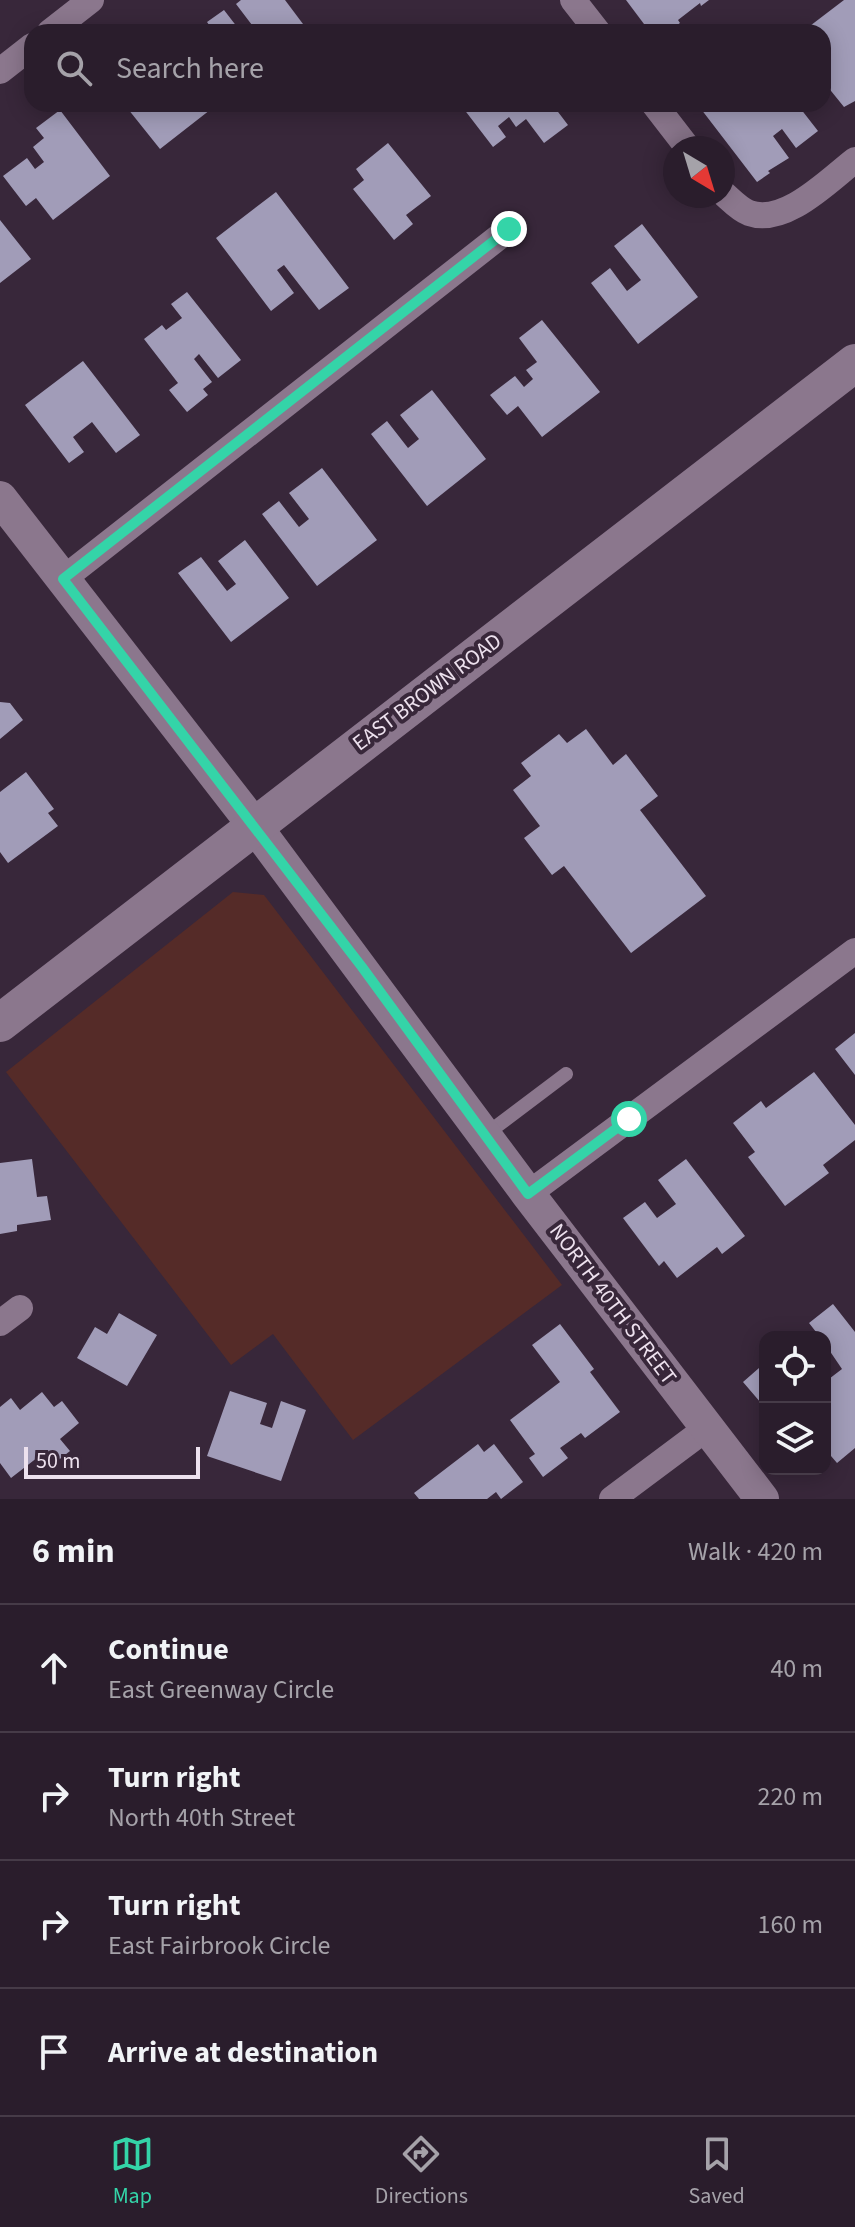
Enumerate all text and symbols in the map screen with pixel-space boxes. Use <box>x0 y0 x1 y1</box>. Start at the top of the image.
search box <box>24 24 831 112</box>
icon: search <box>52 46 96 90</box>
text: Search here <box>116 47 264 90</box>
north arrow <box>663 136 735 208</box>
route end <box>491 211 527 247</box>
street label: EAST BROWN ROAD <box>346 625 508 759</box>
route start <box>611 1101 647 1137</box>
street label: NORTH 40TH STREET <box>542 1217 684 1391</box>
map controls <box>759 1331 831 1475</box>
button: locate <box>759 1331 831 1403</box>
button: layers <box>759 1403 831 1475</box>
scale bar <box>24 1443 200 1479</box>
text: 50 m <box>36 1445 81 1477</box>
text: 6 min <box>32 1527 115 1576</box>
text: Walk · 420 m <box>688 1533 823 1570</box>
text: Continue <box>108 1628 229 1671</box>
icon: ahead <box>32 1646 76 1690</box>
text: 40 m <box>770 1650 823 1687</box>
text: East Greenway Circle <box>108 1671 334 1708</box>
text: Turn right <box>108 1756 240 1799</box>
icon: right <box>32 1774 76 1818</box>
text: 220 m <box>757 1778 823 1815</box>
text: North 40th Street <box>108 1799 295 1836</box>
text: Turn right <box>108 1884 240 1927</box>
icon: right <box>32 1902 76 1946</box>
text: 160 m <box>757 1906 823 1943</box>
text: East Fairbrook Circle <box>108 1927 330 1964</box>
icon: arrive <box>32 2030 76 2074</box>
text: Arrive at destination <box>108 2031 378 2074</box>
tab: Map <box>110 2132 154 2212</box>
tab: Directions <box>375 2132 468 2212</box>
tab: Saved <box>689 2132 745 2212</box>

